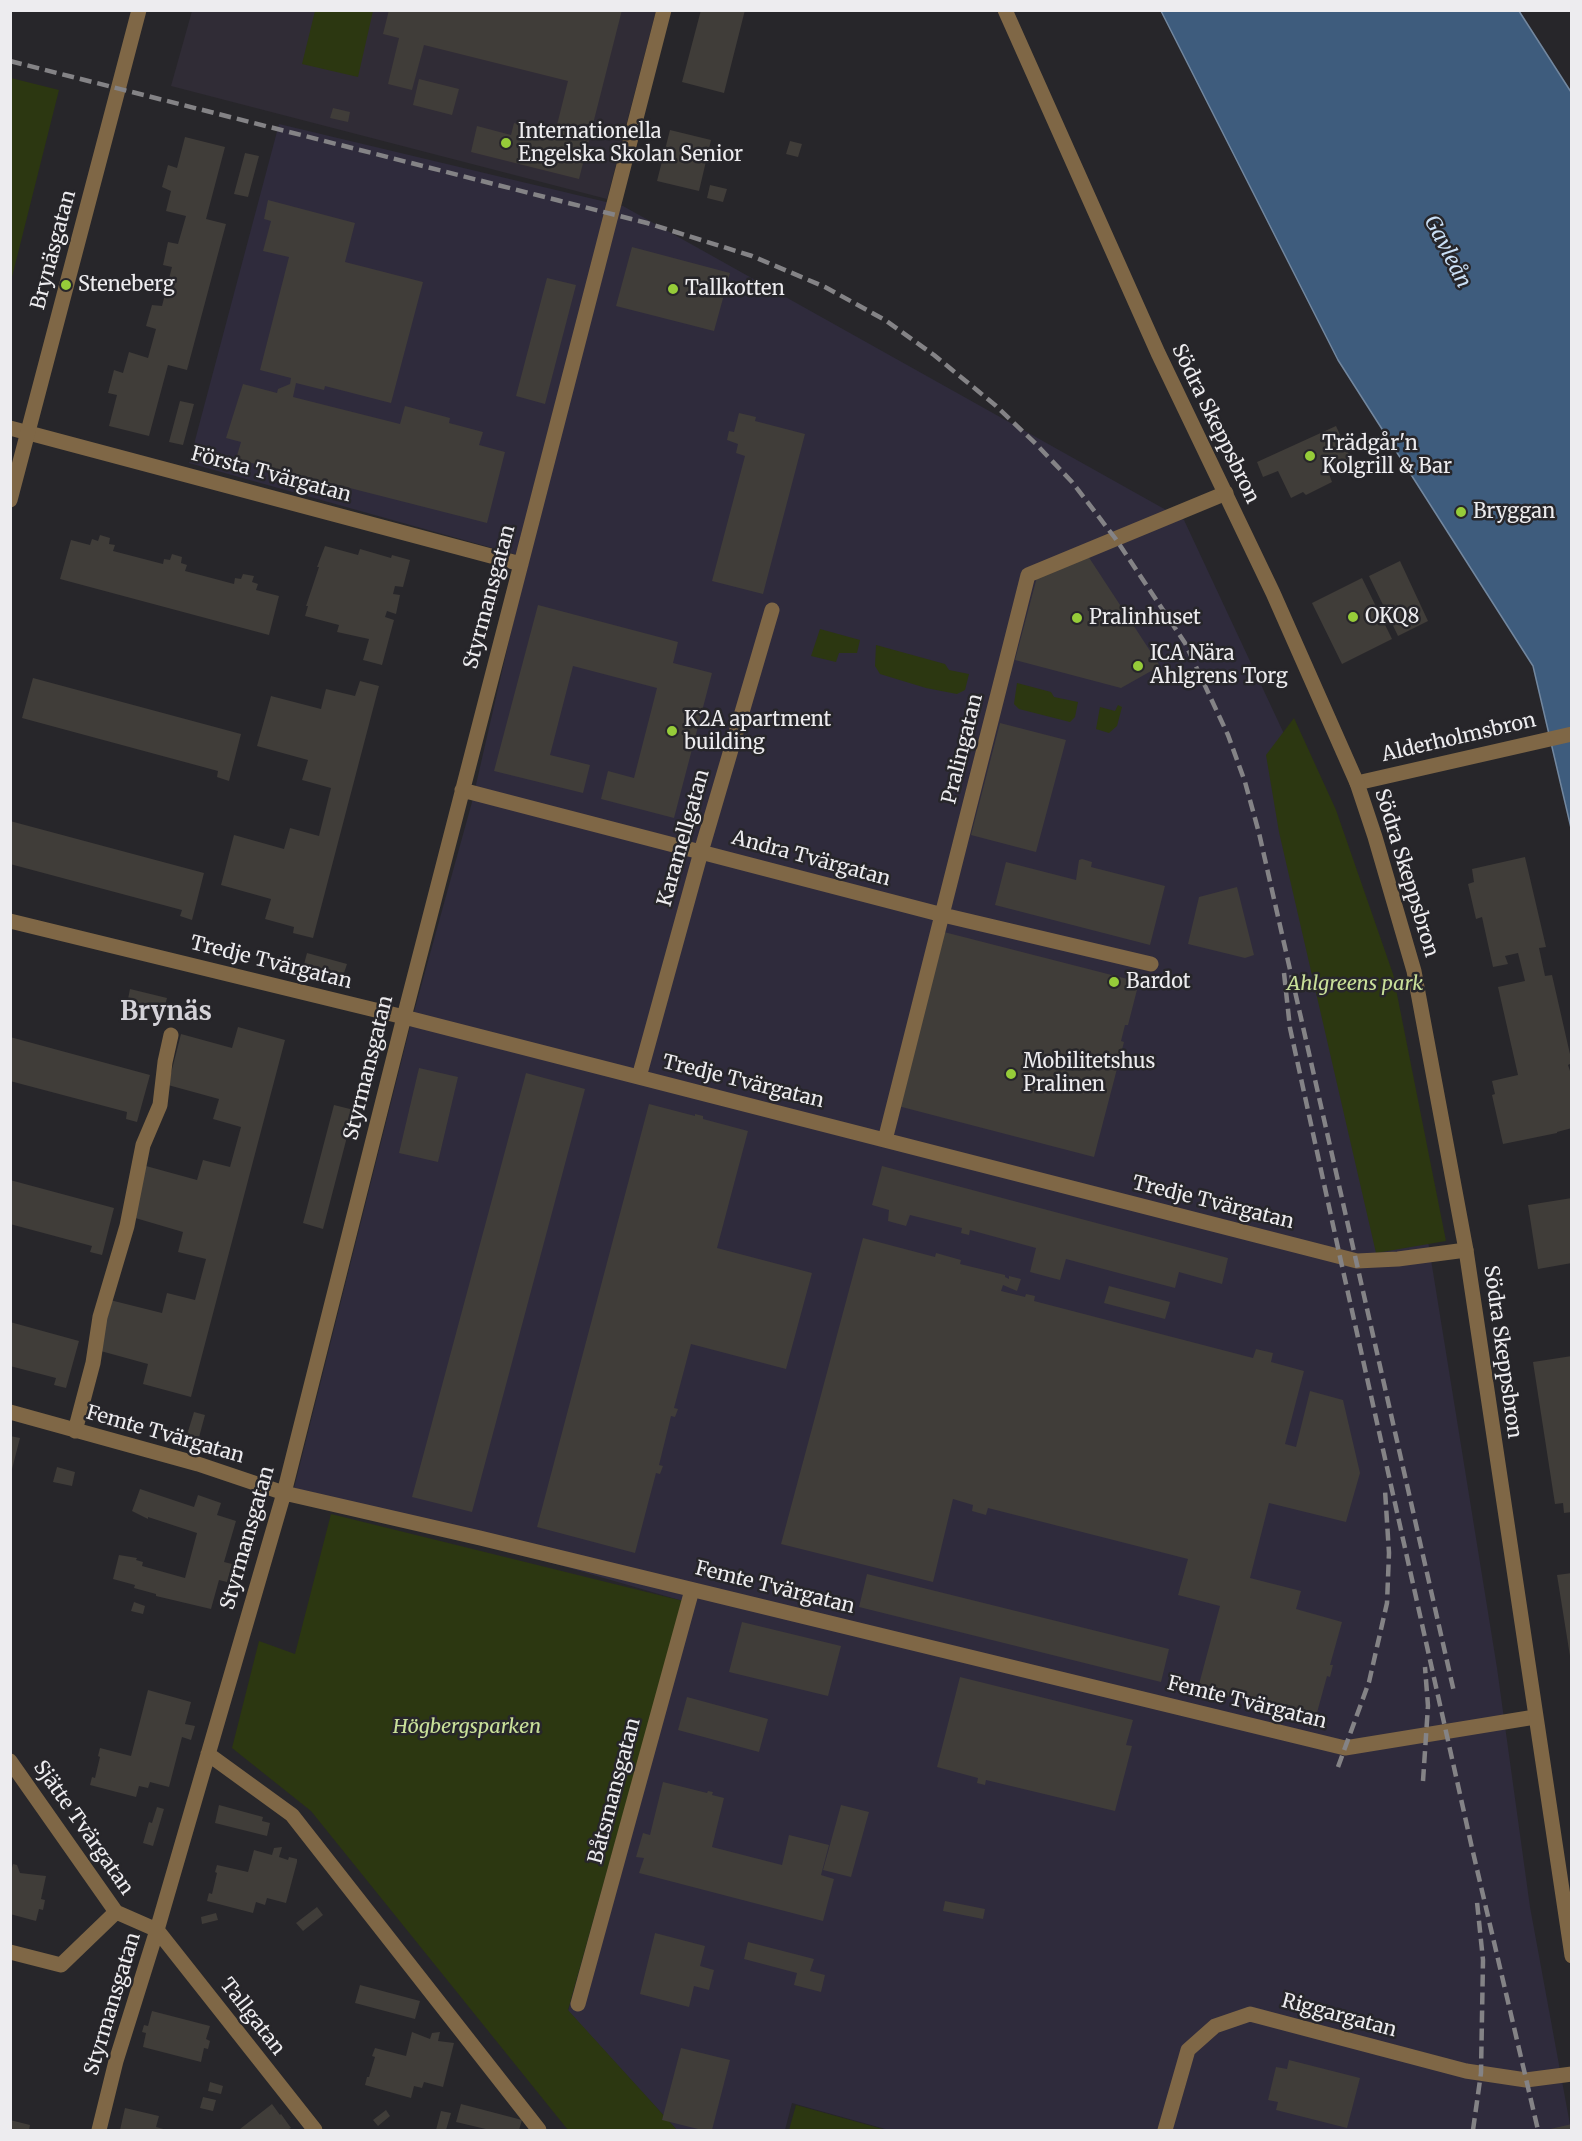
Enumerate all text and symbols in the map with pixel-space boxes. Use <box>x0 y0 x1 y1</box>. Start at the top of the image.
place label: Internationella Engelska Skolan Senior <box>518 120 743 167</box>
marker: Internationella Engelska Skolan Senior <box>499 136 513 150</box>
street label: Brynäsgatan <box>27 188 81 312</box>
water label: Gavleån <box>1418 212 1476 292</box>
place label: Steneberg <box>78 273 175 297</box>
place label: Tallkotten <box>685 277 785 301</box>
marker: Steneberg <box>59 278 73 292</box>
marker: Tallkotten <box>666 282 680 296</box>
street label: Södra Skeppsbron <box>1166 340 1264 508</box>
place label: Trädgår'n Kolgrill & Bar <box>1322 432 1452 479</box>
street label: Första Tvärgatan <box>188 442 354 508</box>
marker: Trädgår'n Kolgrill & Bar <box>1303 449 1317 463</box>
place label: Bryggan <box>1473 500 1555 524</box>
marker: Bryggan <box>1454 505 1468 519</box>
street label: Styrmansgatan <box>459 522 521 672</box>
place label: OKQ8 <box>1365 605 1419 629</box>
place label: Pralinhuset <box>1089 606 1201 630</box>
marker: OKQ8 <box>1346 610 1360 624</box>
marker: Pralinhuset <box>1070 611 1084 625</box>
place label: ICA Nära Ahlgrens Torg <box>1150 642 1288 689</box>
marker: ICA Nära Ahlgrens Torg <box>1131 659 1145 673</box>
street label: Pralingatan <box>938 691 988 807</box>
place label: K2A apartment building <box>684 708 831 755</box>
street label: Alderholmsbron <box>1380 709 1538 767</box>
marker: K2A apartment building <box>665 724 679 738</box>
street label: Karamellgatan <box>653 767 715 909</box>
street label: Södra Skeppsbron <box>1369 786 1443 960</box>
street label: Andra Tvärgatan <box>729 826 893 892</box>
street label: Tredje Tvärgatan <box>188 931 354 995</box>
place label: Bardot <box>1126 970 1191 994</box>
park label: Ahlgreens park <box>1287 972 1423 996</box>
marker: Bardot <box>1107 975 1121 989</box>
street label: Styrmansgatan <box>339 993 399 1143</box>
district label: Brynäs <box>120 997 212 1029</box>
street label: Tredje Tvärgatan <box>660 1050 826 1114</box>
place label: Mobilitetshus Pralinen <box>1023 1050 1155 1097</box>
marker: Mobilitetshus Pralinen <box>1004 1067 1018 1081</box>
street label: Tredje Tvärgatan <box>1130 1171 1296 1235</box>
street label: Södra Skeppsbron <box>1478 1264 1526 1440</box>
street label: Femte Tvärgatan <box>83 1401 247 1469</box>
street label: Styrmansgatan <box>216 1463 280 1613</box>
street label: Femte Tvärgatan <box>693 1557 857 1619</box>
street label: Femte Tvärgatan <box>1165 1672 1329 1734</box>
park label: Högbergsparken <box>393 1715 541 1739</box>
street label: Båtsmansgatan <box>584 1715 646 1867</box>
street label: Sjätte Tvärgatan <box>28 1756 138 1900</box>
street label: Styrmansgatan <box>80 1930 146 2078</box>
street label: Tallgatan <box>214 1974 290 2060</box>
street label: Riggargatan <box>1279 1989 1399 2043</box>

